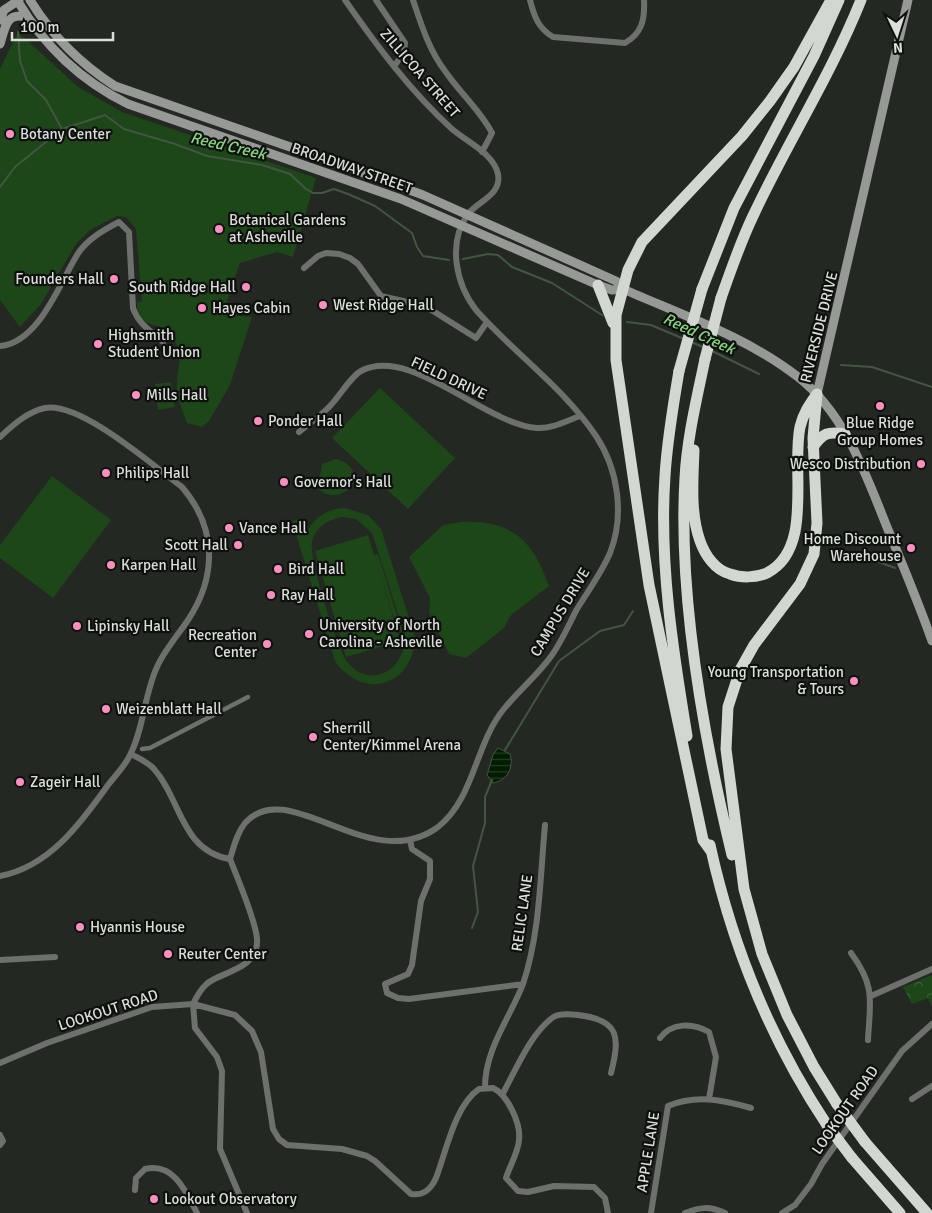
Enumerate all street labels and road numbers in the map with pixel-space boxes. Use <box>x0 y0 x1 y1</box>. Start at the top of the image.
street label: ZILLICOA STREET <box>376 25 464 122</box>
street label: BROADWAY STREET <box>289 139 415 197</box>
street label: RIVERSIDE DRIVE <box>796 270 842 384</box>
street label: FIELD DRIVE <box>408 353 490 403</box>
street label: CAMPUS DRIVE <box>526 564 594 660</box>
street label: RELIC LANE <box>508 873 536 953</box>
street label: LOOKOUT ROAD <box>56 985 160 1035</box>
street label: LOOKOUT ROAD <box>808 1062 882 1158</box>
street label: APPLE LANE <box>633 1110 663 1194</box>

